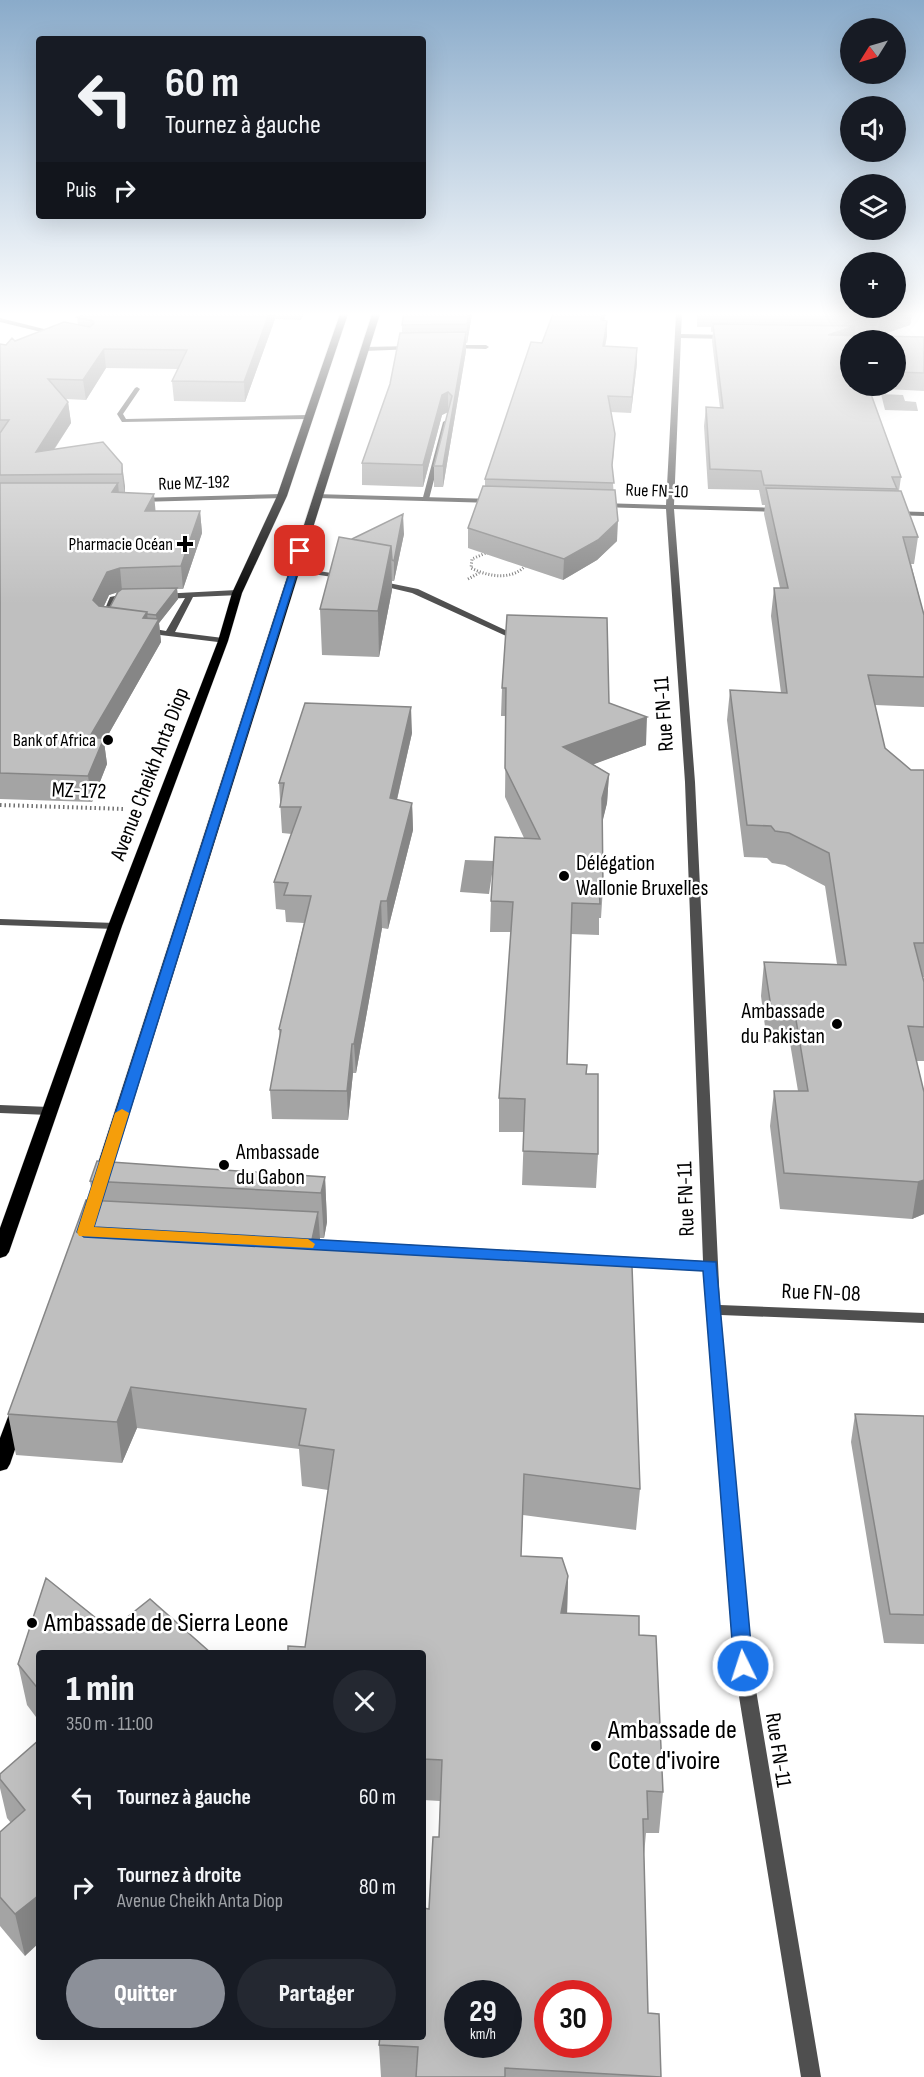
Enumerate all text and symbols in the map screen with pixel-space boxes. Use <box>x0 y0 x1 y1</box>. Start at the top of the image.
north arrow <box>840 18 906 84</box>
map controls <box>840 18 906 396</box>
text: 60 m <box>165 58 239 109</box>
icon: left <box>66 60 144 138</box>
button: sound <box>840 96 906 162</box>
text: Tournez à gauche <box>165 109 321 141</box>
icon: right <box>108 174 141 207</box>
button: layers <box>840 174 906 240</box>
text: Puis <box>66 177 96 204</box>
button: + <box>840 252 906 318</box>
button: − <box>840 330 906 396</box>
street label: Rue MZ-192 <box>158 471 230 495</box>
street label: Rue FN-10 <box>625 479 689 503</box>
pin <box>274 525 325 576</box>
place label: Pharmacie Océan <box>69 534 173 555</box>
icon: arrive <box>283 534 316 567</box>
marker: Pharmacie Océan <box>178 537 192 551</box>
street label: Rue FN-11 <box>648 675 680 752</box>
street label: Avenue Cheikh Anta Diop <box>104 684 195 865</box>
place label: Bank of Africa <box>13 730 96 751</box>
marker: Bank of Africa <box>101 733 115 747</box>
street label: MZ-172 <box>51 777 107 805</box>
place label: Délégation Wallonie Bruxelles <box>576 850 708 902</box>
marker: Délégation Wallonie Bruxelles <box>557 869 571 883</box>
place label: Ambassade du Pakistan <box>741 998 825 1050</box>
marker: Ambassade du Pakistan <box>830 1017 844 1031</box>
place label: Ambassade du Gabon <box>235 1139 320 1191</box>
marker: Ambassade du Gabon <box>217 1158 231 1172</box>
street label: Rue FN-11 <box>671 1161 701 1237</box>
street label: Rue FN-08 <box>781 1278 861 1308</box>
place label: Ambassade de Sierra Leone <box>43 1607 289 1639</box>
marker: Ambassade de Sierra Leone <box>25 1616 39 1630</box>
position arrow <box>711 1634 775 1698</box>
text: 1 min <box>66 1668 134 1711</box>
button: close <box>333 1670 396 1733</box>
street label: Rue FN-11 <box>759 1711 797 1789</box>
text: 350 m · 11:00 <box>66 1712 153 1736</box>
place label: Ambassade de Cote d'ivoire <box>607 1714 737 1777</box>
marker: Ambassade de Cote d'ivoire <box>589 1739 603 1753</box>
icon: left <box>66 1781 99 1814</box>
text: Tournez à gauche <box>117 1784 251 1811</box>
text: 60 m <box>359 1784 396 1811</box>
text: Tournez à droite <box>117 1862 242 1889</box>
icon: right <box>66 1871 99 1904</box>
text: 80 m <box>359 1874 396 1901</box>
text: Avenue Cheikh Anta Diop <box>117 1889 283 1913</box>
button: Quitter <box>66 1959 225 2028</box>
button: Partager <box>237 1959 396 2028</box>
speed limit sign: 30 <box>534 1980 612 2058</box>
text: 29 <box>469 1994 497 2030</box>
text: km/h <box>470 2025 496 2044</box>

